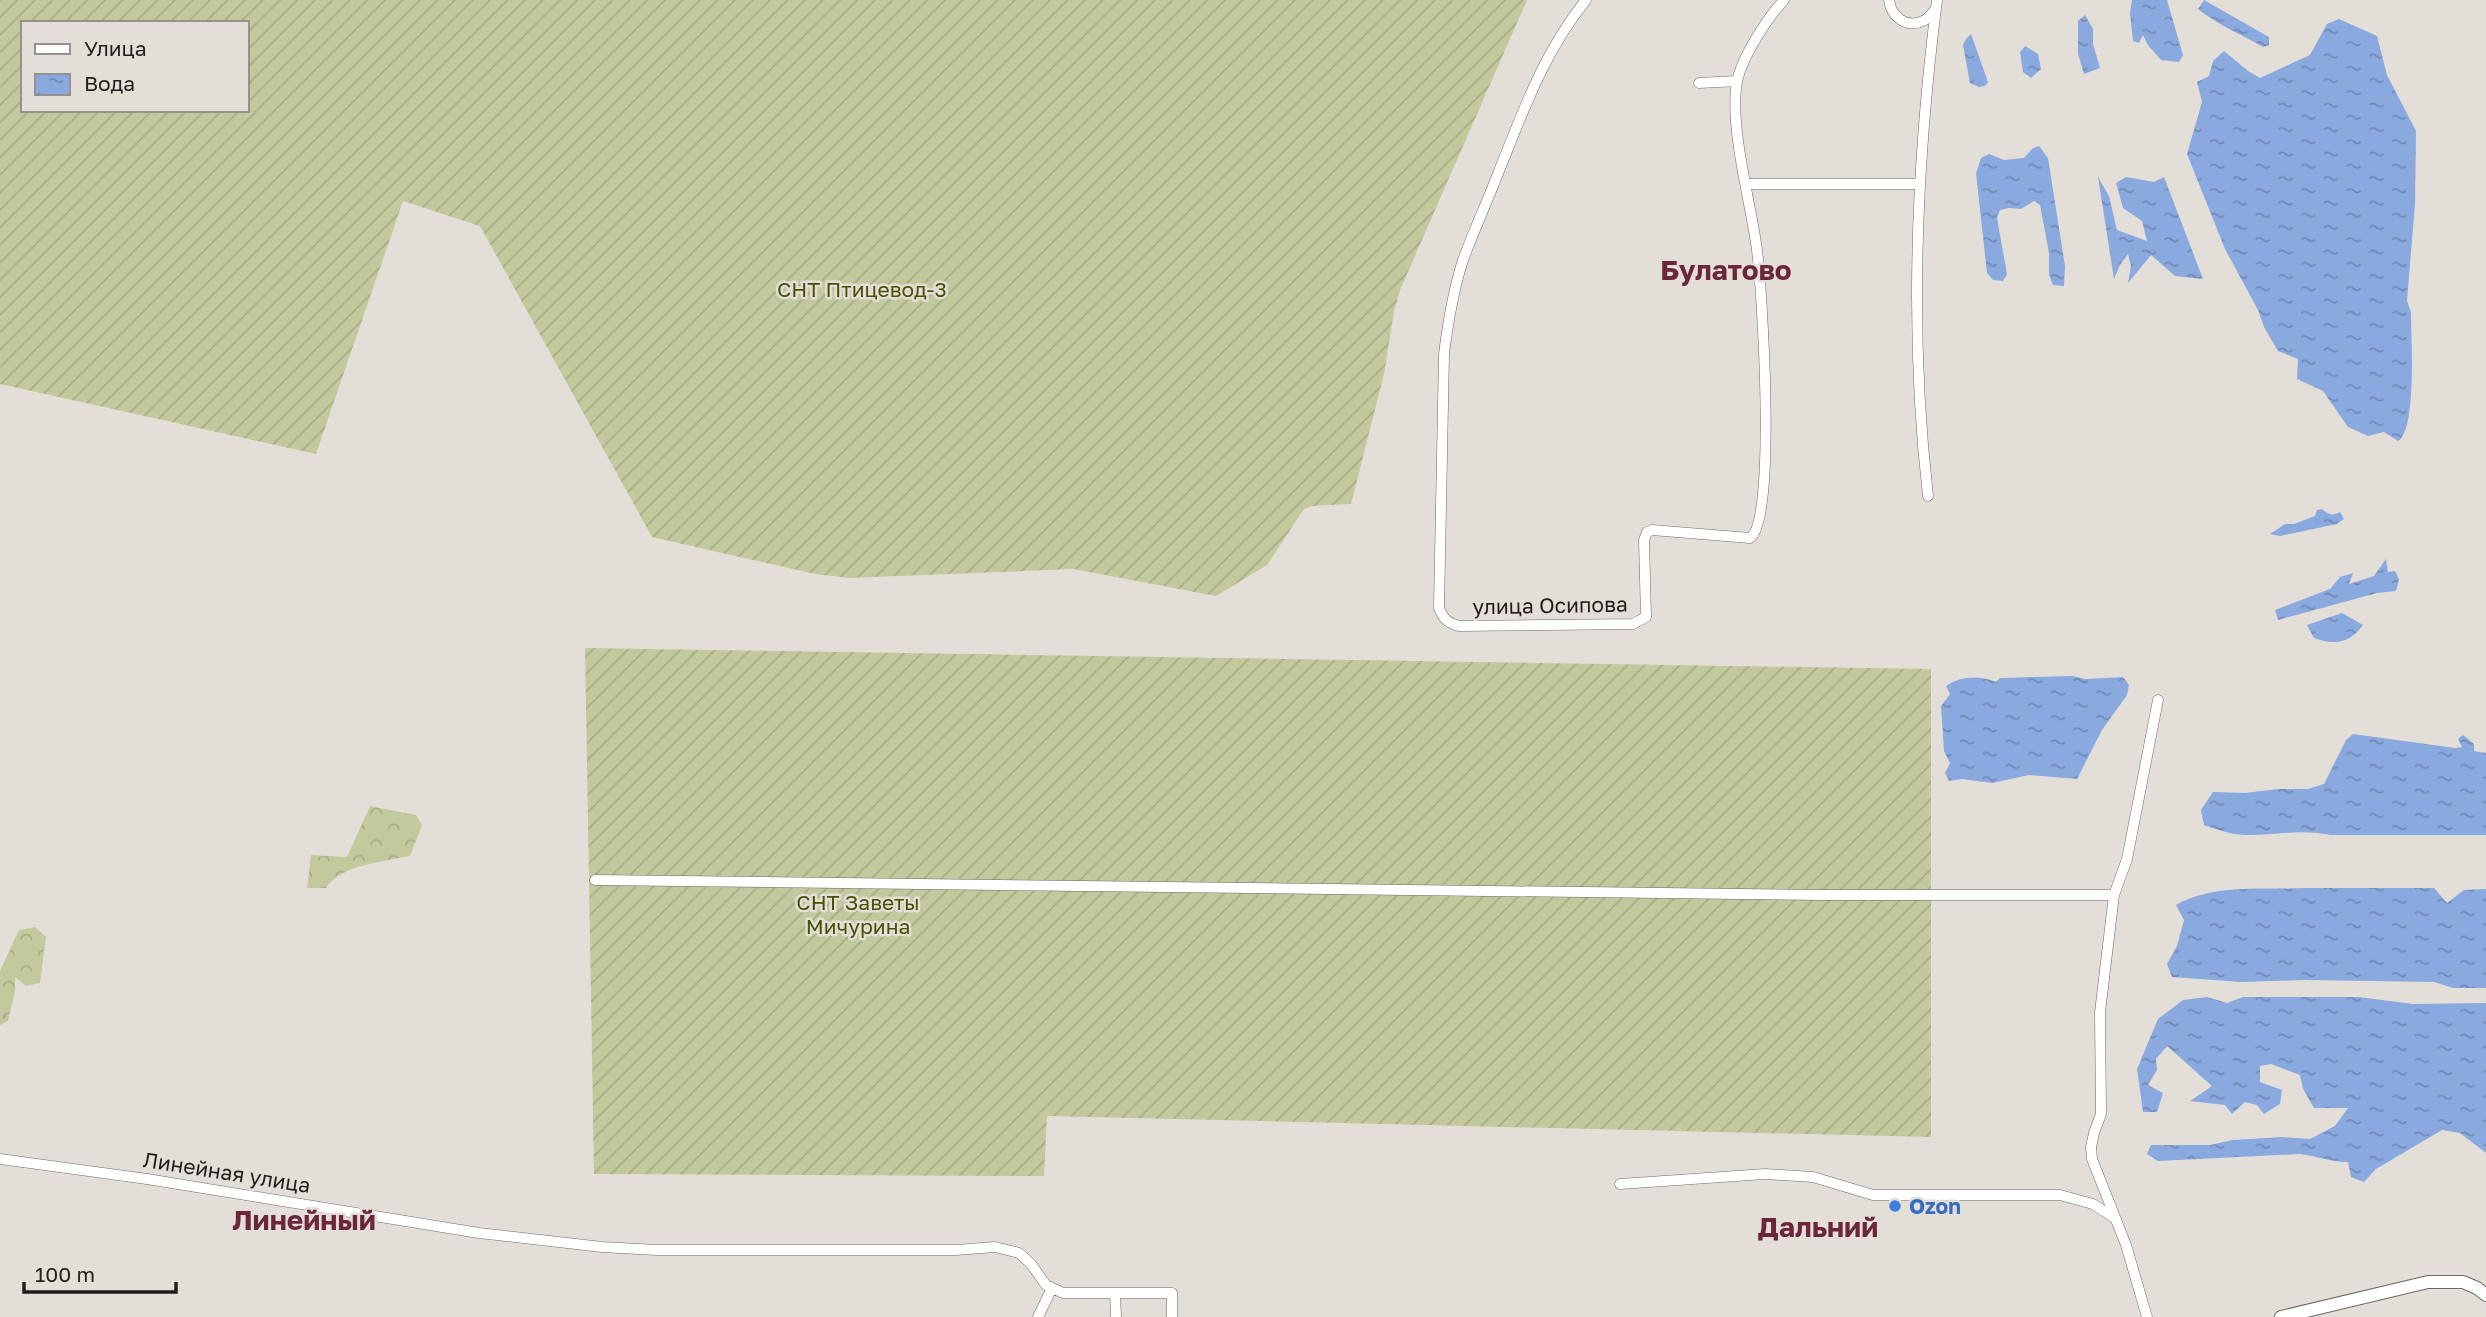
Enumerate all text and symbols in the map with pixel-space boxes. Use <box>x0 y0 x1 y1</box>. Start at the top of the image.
legend <box>21 21 248 112</box>
text: Улица <box>84 35 147 61</box>
text: Вода <box>84 70 135 96</box>
district label: Булатово <box>1660 253 1792 286</box>
park label: СНТ Птицевод-3 <box>777 276 947 302</box>
street label: улица Осипова <box>1472 591 1628 619</box>
park label: СНТ Заветы Мичурина <box>796 889 920 939</box>
street label: Линейная улица <box>141 1146 313 1198</box>
place label: Ozon <box>1909 1193 1961 1219</box>
marker: Ozon <box>1887 1198 1903 1214</box>
district label: Линейный <box>232 1203 376 1236</box>
district label: Дальний <box>1758 1210 1878 1243</box>
scale bar <box>24 1250 177 1294</box>
text: 100 m <box>35 1261 95 1287</box>

